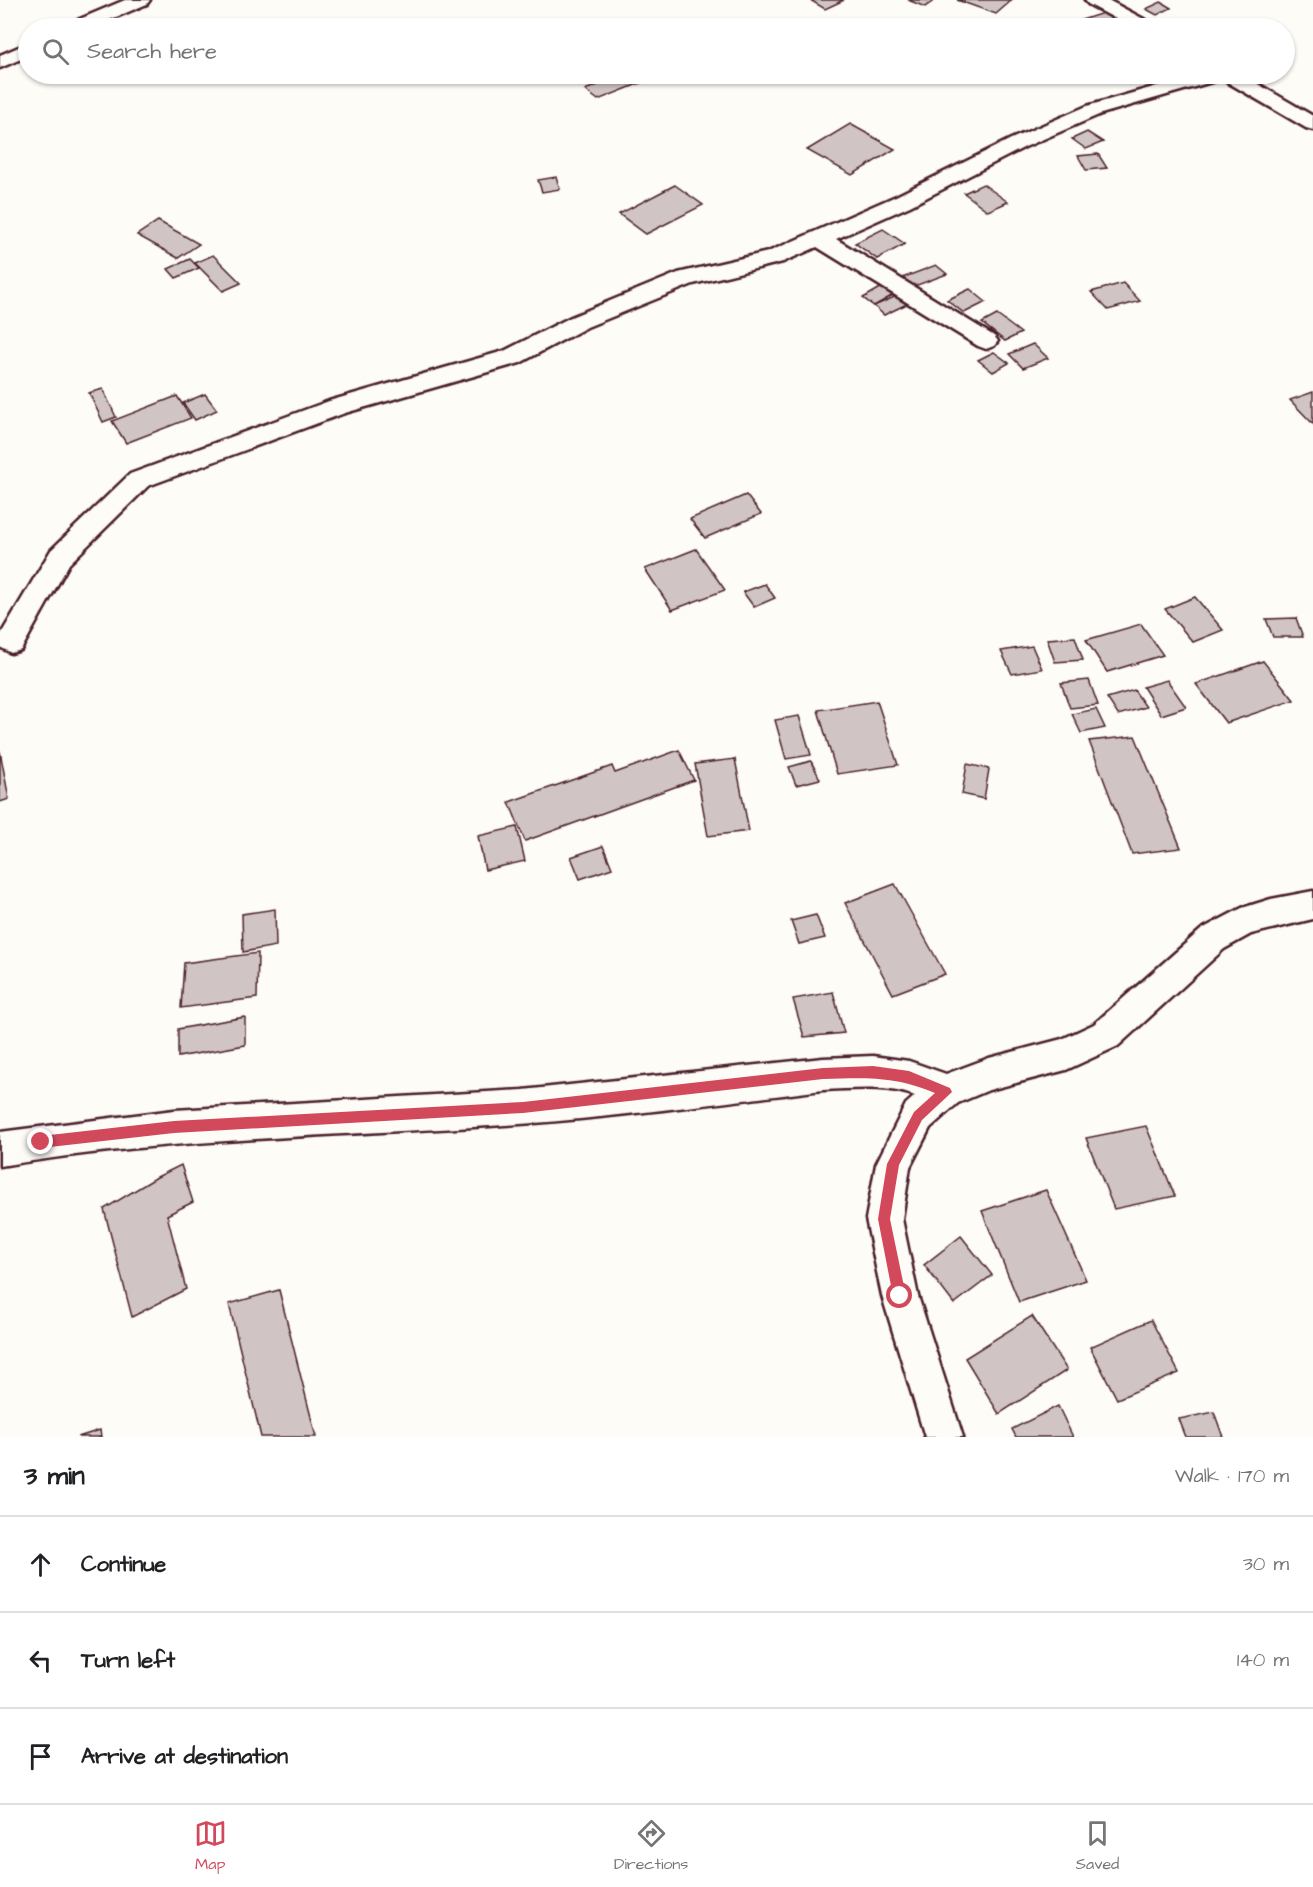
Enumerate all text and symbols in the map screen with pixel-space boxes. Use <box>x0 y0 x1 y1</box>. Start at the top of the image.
search box <box>18 18 1295 84</box>
icon: search <box>39 35 72 68</box>
text: Search here <box>87 36 217 67</box>
route end <box>27 1128 53 1154</box>
route start <box>886 1282 912 1308</box>
text: 3 min <box>24 1458 85 1494</box>
text: Walk · 170 m <box>1175 1462 1289 1490</box>
icon: ahead <box>24 1548 57 1581</box>
text: Continue <box>81 1549 166 1580</box>
text: 30 m <box>1243 1550 1289 1578</box>
icon: left <box>24 1644 57 1677</box>
text: Turn left <box>81 1645 175 1676</box>
text: 140 m <box>1237 1646 1289 1674</box>
icon: arrive <box>24 1740 57 1773</box>
text: Arrive at destination <box>81 1741 288 1772</box>
tab: Map <box>194 1817 227 1875</box>
tab: Directions <box>614 1817 688 1875</box>
tab: Saved <box>1076 1817 1119 1875</box>

